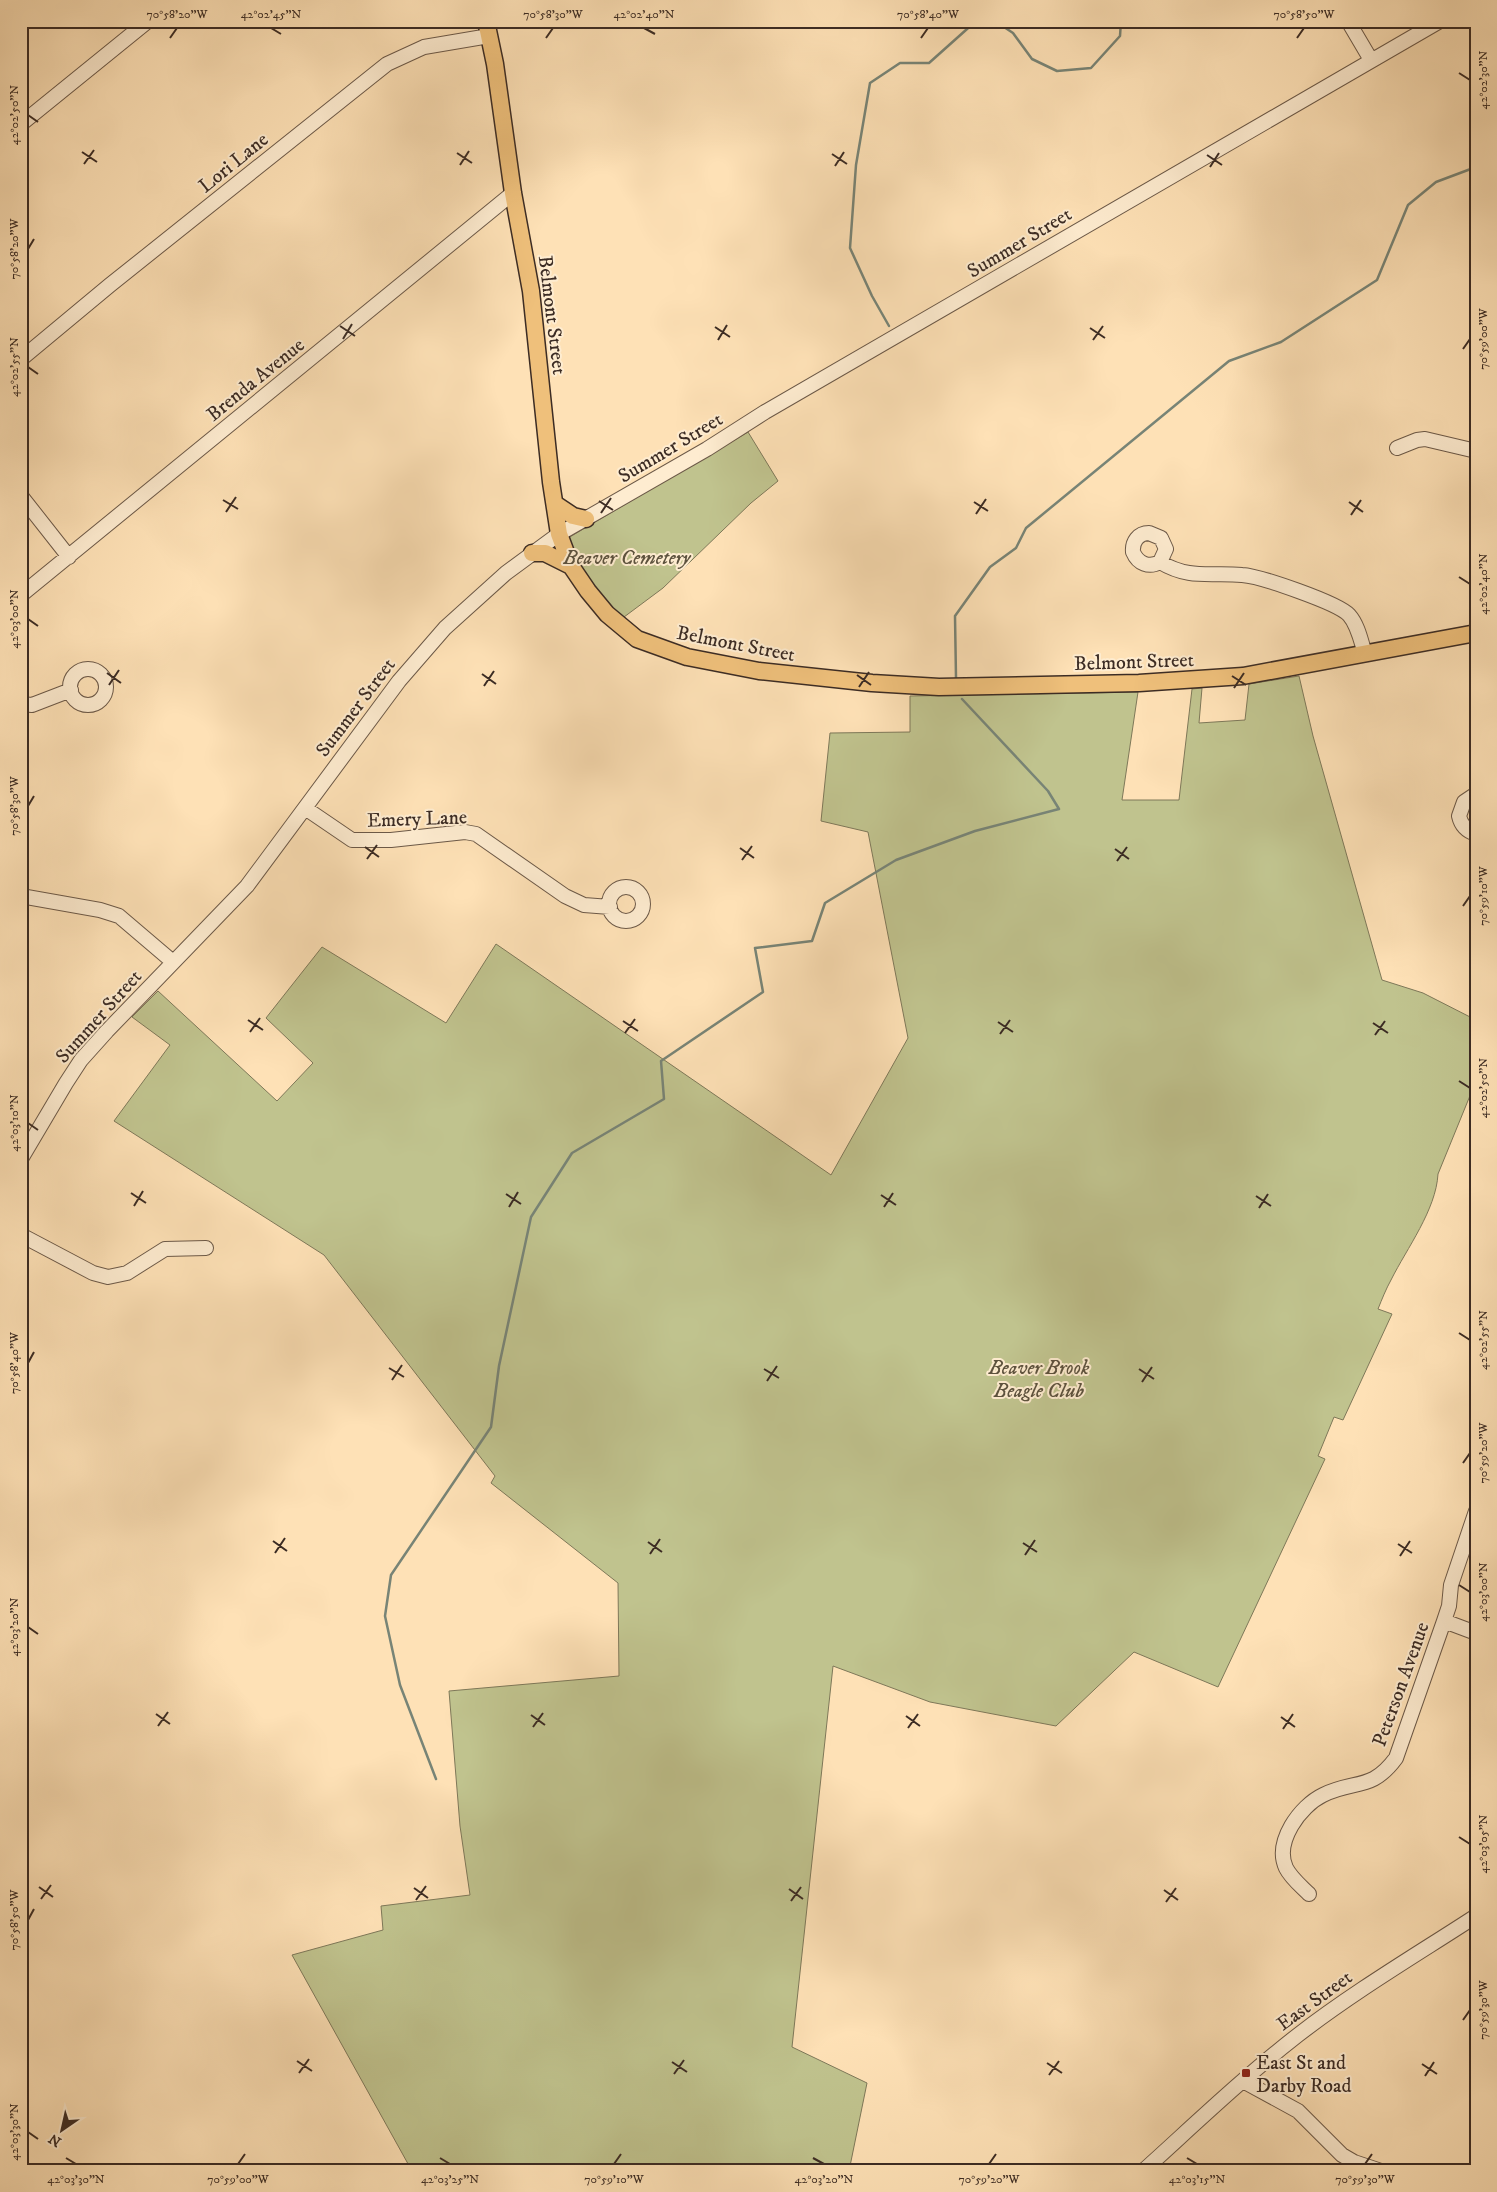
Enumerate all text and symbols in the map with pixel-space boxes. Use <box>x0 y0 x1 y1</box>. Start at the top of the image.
text: 70°58'20"W <box>147 7 208 22</box>
text: 42°02'45"N <box>241 7 301 22</box>
text: 70°58'30"W <box>523 7 584 22</box>
text: 42°02'40"N <box>613 7 675 22</box>
text: 70°58'40"W <box>897 7 960 22</box>
text: 70°58'50"W <box>1274 7 1336 22</box>
text: 42°02'30"N <box>1476 50 1491 109</box>
text: 42°02'50"N <box>7 85 22 145</box>
street label: Lori Lane <box>194 127 274 199</box>
street label: Summer Street <box>963 202 1077 284</box>
text: 70°58'20"W <box>7 218 22 279</box>
street label: Belmont Street <box>532 254 571 376</box>
text: 70°59'00"W <box>1476 307 1491 370</box>
street label: Brenda Avenue <box>202 333 310 427</box>
text: 42°02'55"N <box>7 337 22 397</box>
street label: Summer Street <box>614 407 728 489</box>
park label: Beaver Cemetery <box>563 546 692 571</box>
text: 42°02'40"N <box>1476 553 1491 615</box>
text: 42°03'00"N <box>7 589 22 649</box>
street label: Belmont Street <box>674 621 797 668</box>
street label: Belmont Street <box>1074 648 1194 677</box>
street label: Summer Street <box>311 653 402 762</box>
text: 70°58'30"W <box>7 775 22 836</box>
street label: Emery Lane <box>367 805 468 834</box>
text: 70°59'10"W <box>1476 865 1491 926</box>
street label: Summer Street <box>51 965 148 1069</box>
text: 42°02'50"N <box>1476 1058 1491 1118</box>
text: 42°03'10"N <box>7 1094 22 1152</box>
text: 42°02'55"N <box>1476 1310 1491 1370</box>
text: 70°58'40"W <box>7 1331 22 1394</box>
park label: Beaver Brook Beagle Club <box>988 1356 1090 1404</box>
text: 70°59'20"W <box>1476 1422 1491 1483</box>
text: 42°03'00"N <box>1476 1562 1491 1622</box>
text: 42°03'20"N <box>7 1597 22 1656</box>
street label: Peterson Avenue <box>1367 1619 1435 1750</box>
text: 42°03'05"N <box>1476 1814 1491 1873</box>
text: 70°58'50"W <box>7 1888 22 1950</box>
street label: East Street <box>1272 1965 1358 2037</box>
text: 70°59'30"W <box>1476 1979 1491 2040</box>
place label: East St and Darby Road <box>1256 2051 1351 2099</box>
marker: East St and Darby Road <box>1240 2067 1252 2079</box>
text: 42°03'30"N <box>7 2103 22 2161</box>
north arrow <box>38 2104 88 2154</box>
text: N <box>45 2129 65 2151</box>
text: 42°03'30"N <box>47 2172 105 2187</box>
text: 70°59'00"W <box>207 2172 270 2187</box>
text: 42°03'25"N <box>421 2172 479 2187</box>
text: 70°59'10"W <box>584 2172 645 2187</box>
text: 42°03'20"N <box>795 2172 854 2187</box>
text: 70°59'20"W <box>959 2172 1020 2187</box>
text: 42°03'15"N <box>1169 2172 1226 2187</box>
text: 70°59'30"W <box>1335 2172 1396 2187</box>

